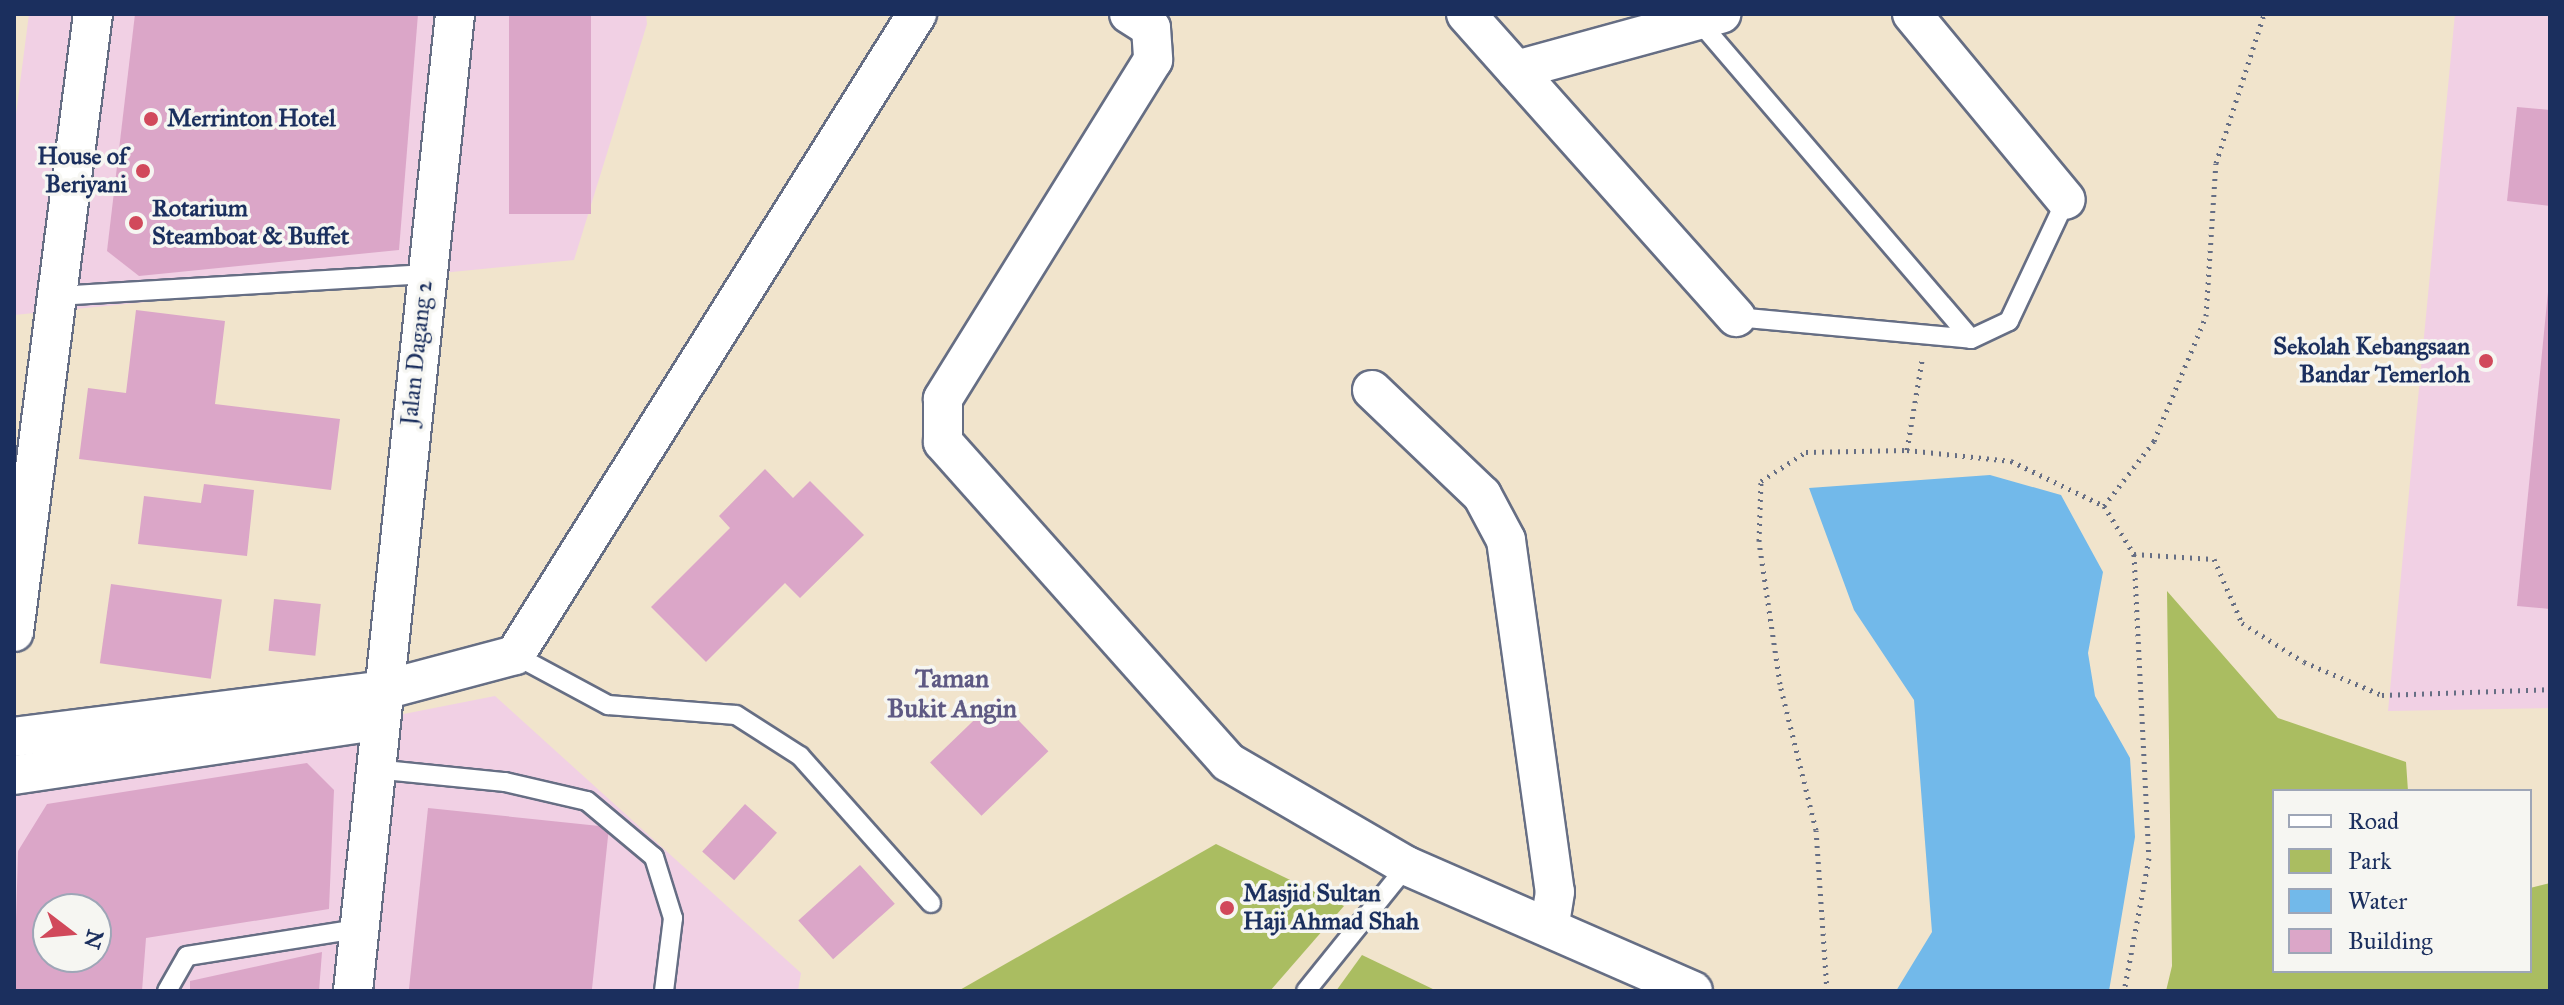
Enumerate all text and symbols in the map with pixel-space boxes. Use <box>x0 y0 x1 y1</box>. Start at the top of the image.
place label: Merrinton Hotel <box>167 105 336 133</box>
marker: Merrinton Hotel <box>142 110 160 128</box>
place label: House of Beriyani <box>37 143 127 199</box>
marker: House of Beriyani <box>134 162 152 180</box>
place label: Rotarium Steamboat & Buffet <box>152 195 349 251</box>
marker: Rotarium Steamboat & Buffet <box>127 214 145 232</box>
street label: Jalan Dagang 2 <box>395 279 439 427</box>
place label: Sekolah Kebangsaan Bandar Temerloh <box>2273 333 2470 389</box>
marker: Sekolah Kebangsaan Bandar Temerloh <box>2477 352 2495 370</box>
district label: Taman Bukit Angin <box>887 663 1017 724</box>
legend <box>2272 789 2532 973</box>
text: Road <box>2348 806 2399 836</box>
text: Park <box>2348 846 2391 876</box>
place label: Masjid Sultan Haji Ahmad Shah <box>1243 880 1419 936</box>
text: Water <box>2348 886 2407 916</box>
north arrow <box>32 893 112 973</box>
marker: Masjid Sultan Haji Ahmad Shah <box>1218 899 1236 917</box>
text: N <box>78 926 109 952</box>
text: Building <box>2348 926 2433 956</box>

